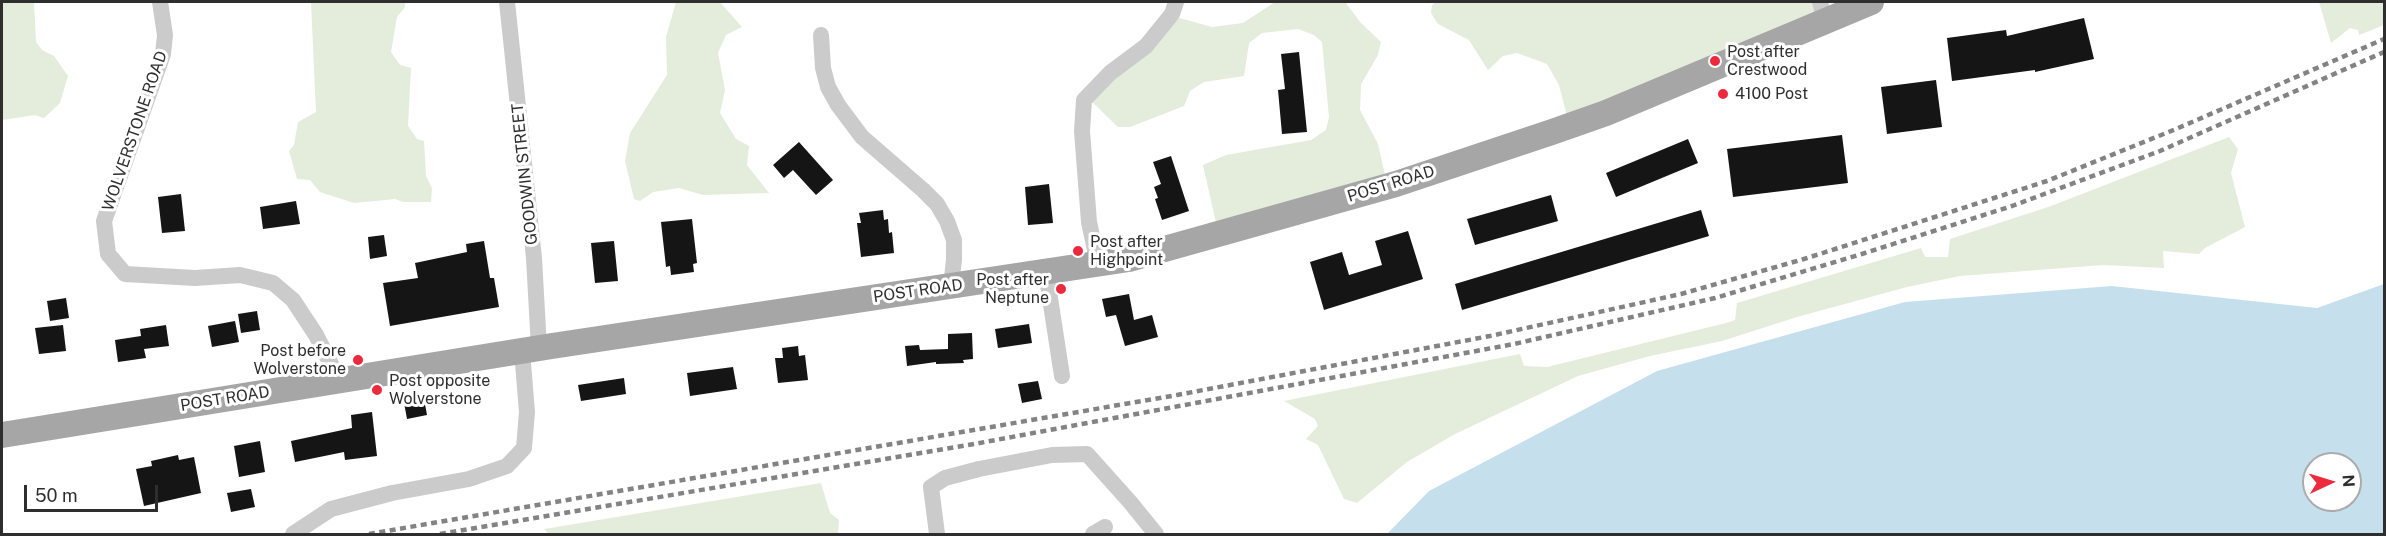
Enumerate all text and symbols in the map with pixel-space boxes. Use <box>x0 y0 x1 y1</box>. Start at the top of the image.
place label: Post after Crestwood <box>1727 42 1807 80</box>
street label: WOLVERSTONE ROAD <box>99 48 171 214</box>
marker: Post after Crestwood <box>1708 54 1722 68</box>
place label: 4100 Post <box>1735 84 1808 104</box>
marker: 4100 Post <box>1716 87 1730 101</box>
street label: GOODWIN STREET <box>508 102 542 246</box>
street label: POST ROAD <box>1345 162 1437 206</box>
place label: Post after Highpoint <box>1090 232 1163 270</box>
marker: Post after Highpoint <box>1071 244 1085 258</box>
place label: Post after Neptune <box>976 270 1049 308</box>
street label: POST ROAD <box>872 275 964 307</box>
marker: Post after Neptune <box>1054 282 1068 296</box>
place label: Post before Wolverstone <box>253 341 346 379</box>
marker: Post before Wolverstone <box>351 353 365 367</box>
place label: Post opposite Wolverstone <box>389 371 490 409</box>
street label: POST ROAD <box>179 382 271 416</box>
marker: Post opposite Wolverstone <box>370 383 384 397</box>
north arrow <box>2302 452 2362 512</box>
scale bar <box>27 473 160 511</box>
text: N <box>2339 474 2358 488</box>
text: 50 m <box>35 485 78 506</box>

